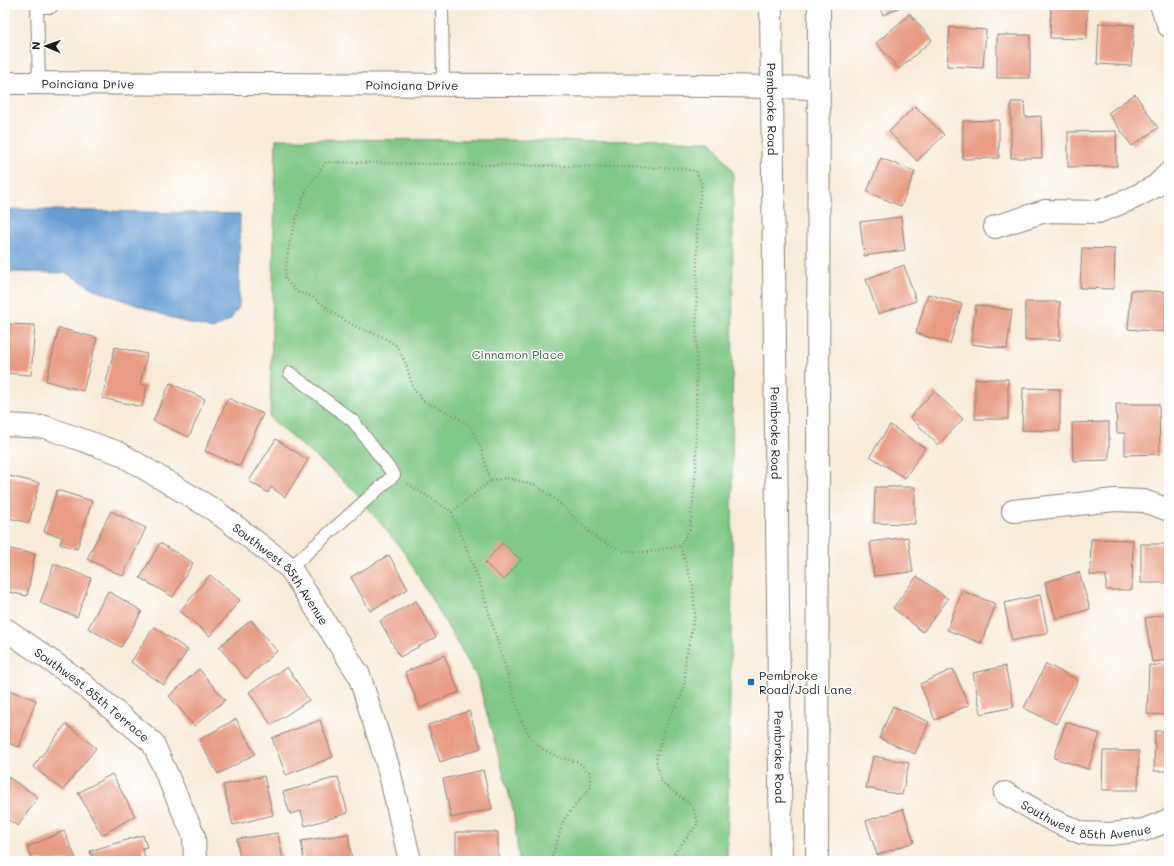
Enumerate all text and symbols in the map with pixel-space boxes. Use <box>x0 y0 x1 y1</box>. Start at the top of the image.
north arrow <box>26 26 66 66</box>
text: N <box>28 41 43 50</box>
street label: Pembroke Road <box>764 63 781 156</box>
street label: Poinciana Drive <box>42 75 134 92</box>
street label: Poinciana Drive <box>366 77 458 93</box>
park label: Cinnamon Place <box>472 346 564 362</box>
street label: Pembroke Road <box>767 387 785 480</box>
street label: Southwest 85th Avenue <box>230 519 333 628</box>
street label: Southwest 85th Terrace <box>32 644 153 745</box>
place label: Pembroke Road/Jodi Lane <box>759 667 852 697</box>
marker: Pembroke Road/Jodi Lane <box>746 677 756 687</box>
street label: Pembroke Road <box>771 710 788 804</box>
street label: Southwest 85th Avenue <box>1018 796 1153 842</box>

